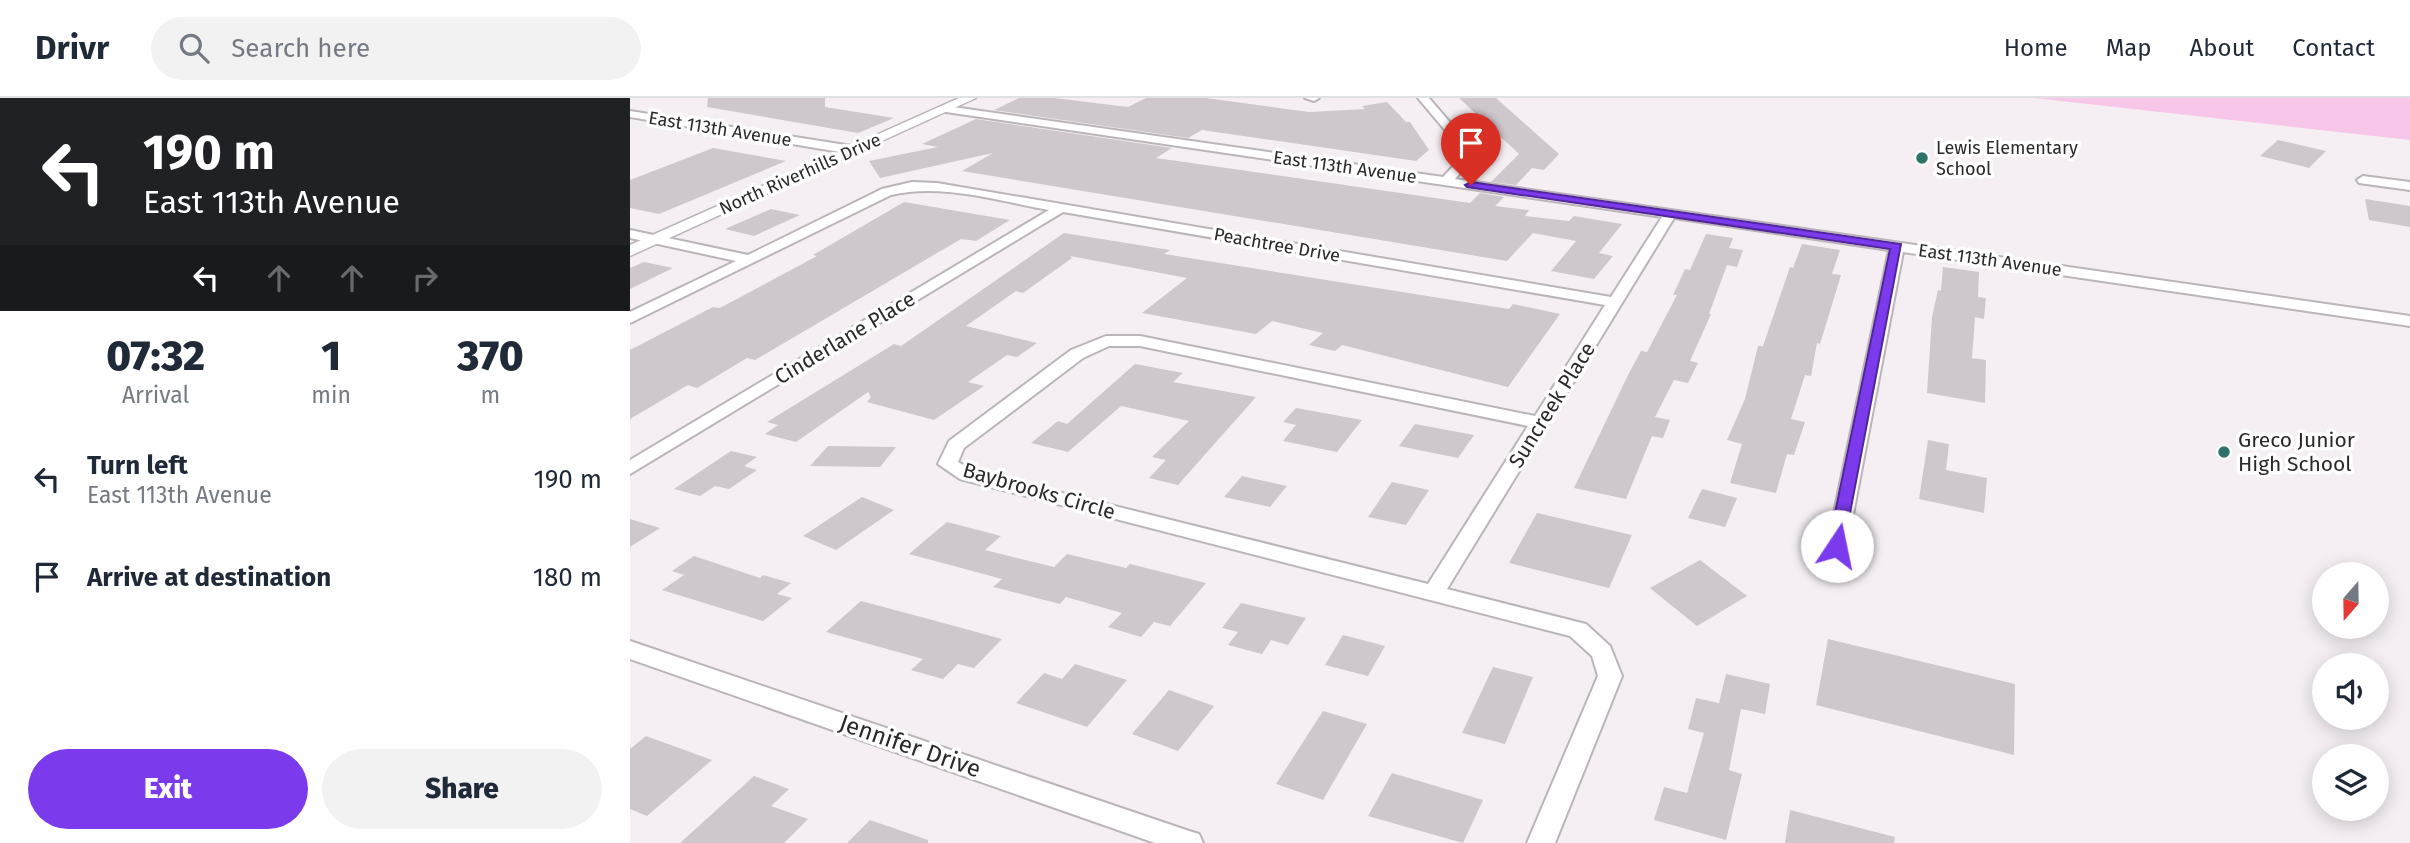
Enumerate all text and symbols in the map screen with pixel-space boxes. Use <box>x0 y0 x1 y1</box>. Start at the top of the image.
search box <box>151 17 641 80</box>
text: Drivr <box>35 28 109 68</box>
icon: search <box>175 29 213 67</box>
text: Search here <box>231 33 370 64</box>
text: Home <box>2004 34 2068 62</box>
text: Map <box>2106 34 2152 62</box>
text: About <box>2190 34 2254 62</box>
text: Contact <box>2292 34 2375 62</box>
street label: East 113th Avenue <box>647 107 793 151</box>
pin <box>1441 113 1501 185</box>
text: 190 m <box>143 123 275 182</box>
icon: arrive <box>1452 124 1490 162</box>
icon: left <box>28 126 119 217</box>
street label: North Riverhills Drive <box>716 128 884 220</box>
place label: Lewis Elementary School <box>1936 137 2078 180</box>
street label: East 113th Avenue <box>1272 146 1418 188</box>
marker: Lewis Elementary School <box>1914 150 1930 166</box>
text: East 113th Avenue <box>143 183 400 221</box>
street label: Peachtree Drive <box>1212 223 1342 267</box>
street label: East 113th Avenue <box>1917 239 2063 281</box>
icon: left <box>187 259 225 297</box>
icon: ahead <box>260 259 298 297</box>
icon: ahead <box>333 259 371 297</box>
icon: right <box>406 259 444 297</box>
street label: Cinderlane Place <box>770 286 920 390</box>
text: 07:32 <box>106 331 205 381</box>
text: 1 <box>321 331 341 381</box>
text: 370 <box>457 331 524 381</box>
street label: Suncreek Place <box>1503 337 1601 473</box>
text: Arrival <box>122 381 189 409</box>
text: min <box>311 381 351 409</box>
text: m <box>481 381 500 409</box>
place label: Greco Junior High School <box>2238 427 2355 477</box>
marker: Greco Junior High School <box>2216 444 2232 460</box>
text: Turn left <box>87 450 188 481</box>
street label: Baybrooks Circle <box>960 457 1118 525</box>
icon: left <box>28 460 66 498</box>
text: 190 m <box>533 464 602 495</box>
text: East 113th Avenue <box>87 481 272 509</box>
position arrow <box>1800 509 1874 583</box>
icon: arrive <box>28 558 66 596</box>
text: Arrive at destination <box>87 562 331 593</box>
text: 180 m <box>533 562 602 593</box>
north arrow <box>2312 562 2389 639</box>
map controls <box>2312 562 2389 821</box>
button: sound <box>2312 653 2389 730</box>
street label: Jennifer Drive <box>835 709 985 783</box>
button: layers <box>2312 744 2389 821</box>
button: Exit <box>28 749 308 829</box>
button: Share <box>322 749 602 829</box>

